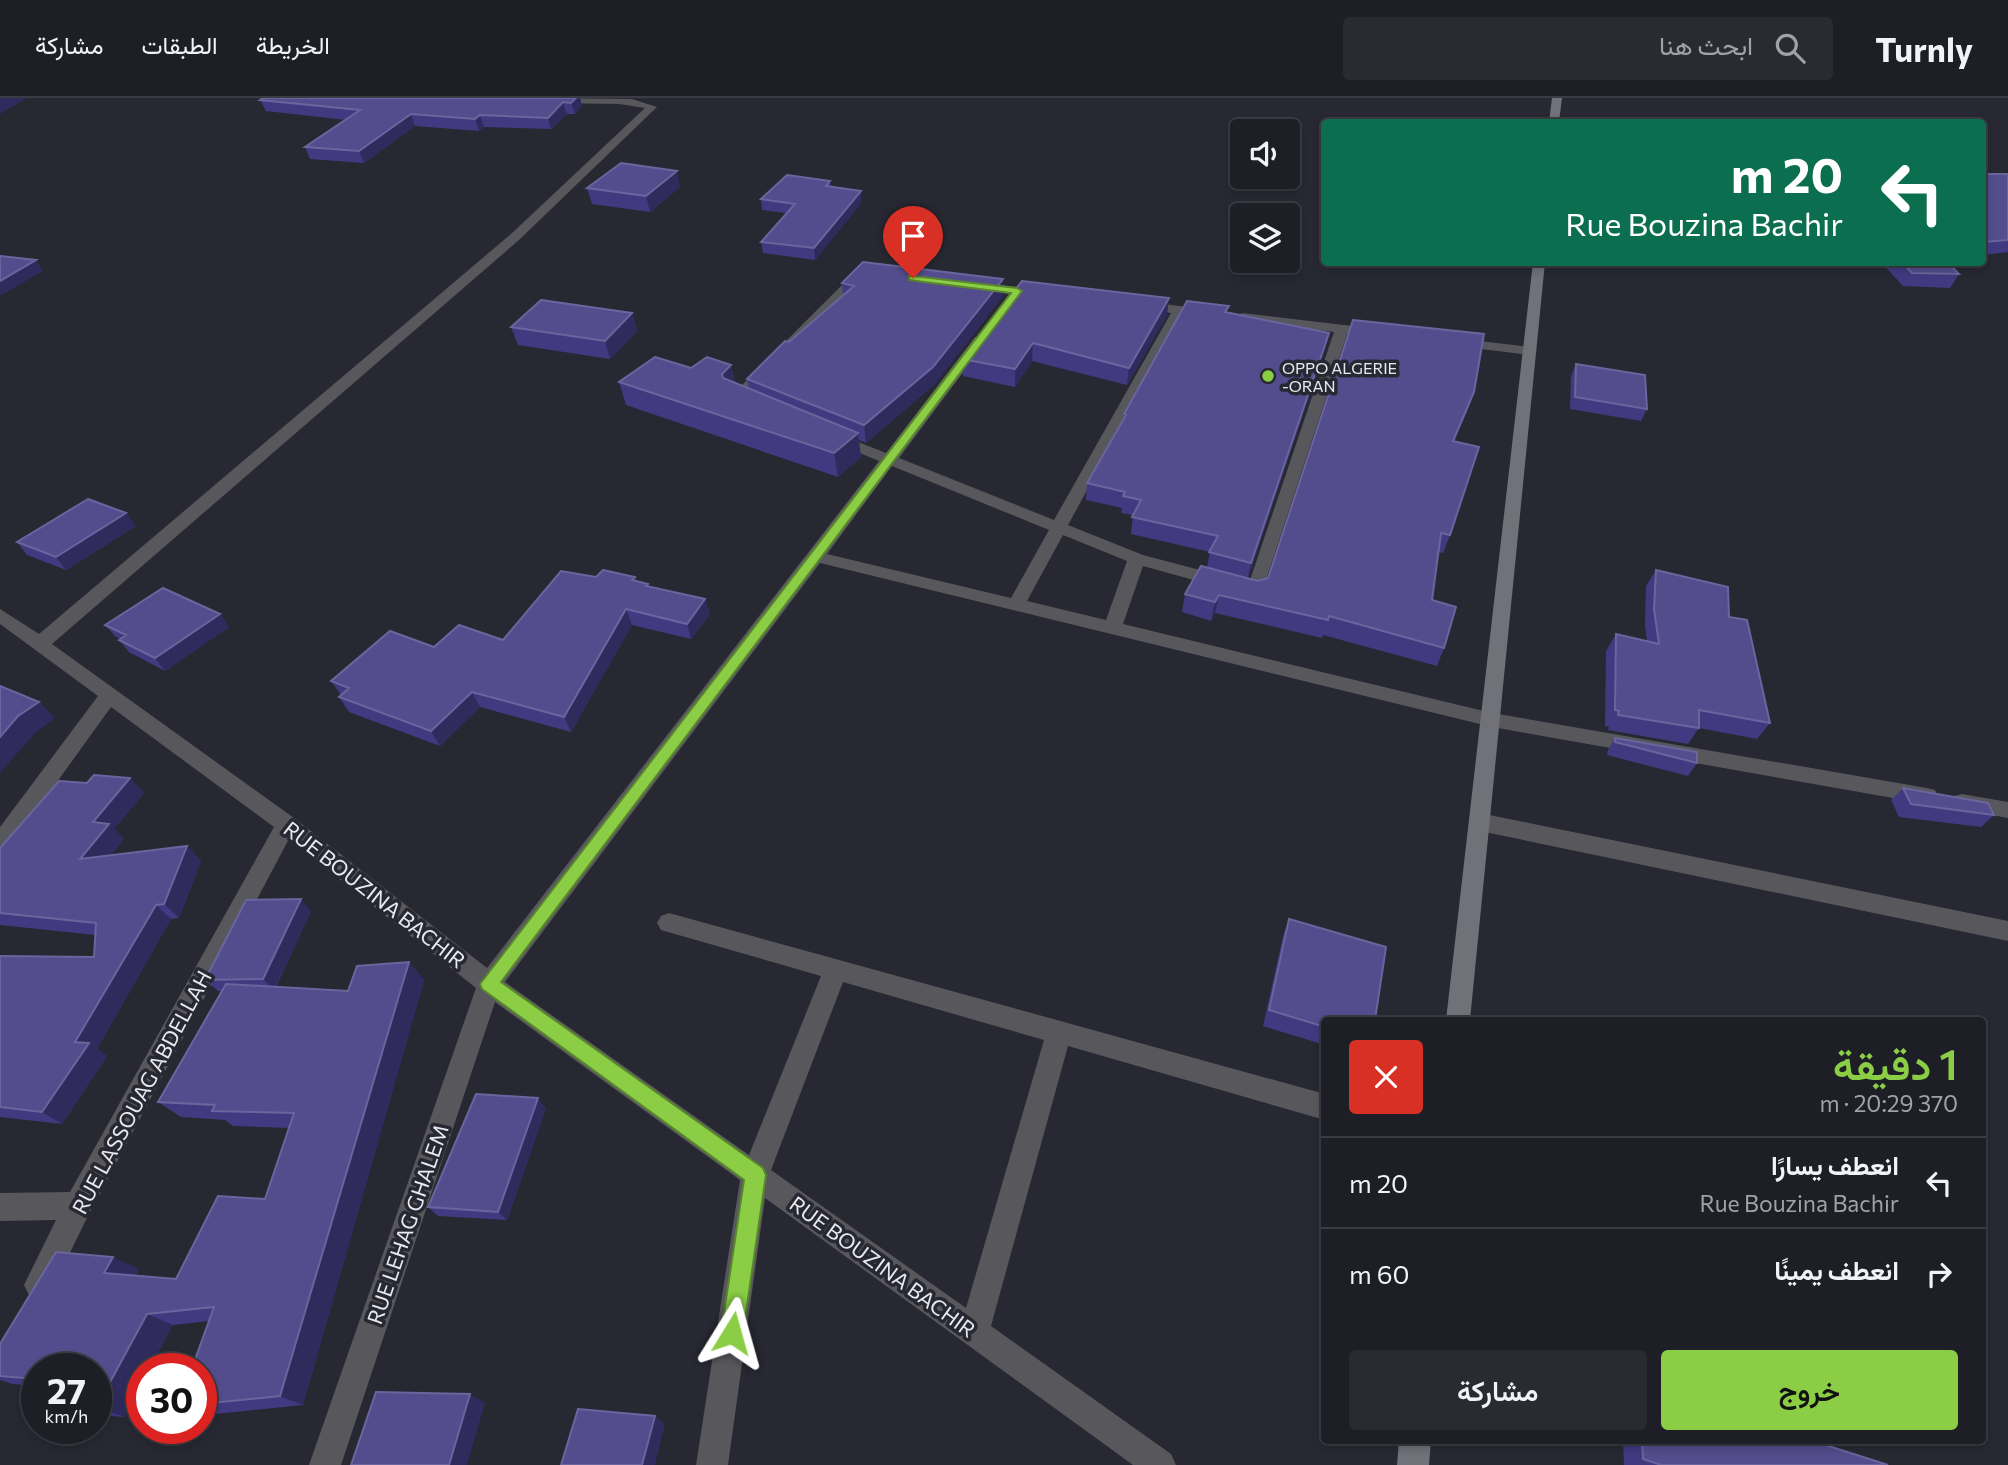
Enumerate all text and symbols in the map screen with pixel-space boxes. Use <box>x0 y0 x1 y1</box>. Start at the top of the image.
search box <box>1343 17 1833 80</box>
text: Turnly <box>1875 28 1973 69</box>
text: ابحث هنا <box>1659 29 1753 60</box>
icon: search <box>1771 29 1809 67</box>
text: مشاركة <box>35 30 103 59</box>
text: الطبقات <box>141 30 218 59</box>
text: الخريطة <box>256 30 330 59</box>
map controls <box>1230 119 1300 273</box>
button: sound <box>1230 119 1300 189</box>
text: 20 m <box>1731 143 1843 203</box>
icon: left <box>1867 147 1958 238</box>
button: layers <box>1230 203 1300 273</box>
text: Rue Bouzina Bachir <box>1565 203 1843 243</box>
pin <box>883 206 943 278</box>
icon: arrive <box>894 217 932 255</box>
place label: OPPO ALGERIE -ORAN <box>1282 358 1397 395</box>
marker: OPPO ALGERIE -ORAN <box>1260 368 1276 384</box>
street label: RUE BOUZINA BACHIR <box>279 815 471 973</box>
street label: RUE LASSOUAG ABDELLAH <box>66 966 216 1218</box>
text: 1 دقيقة <box>1833 1037 1958 1089</box>
button: close <box>1349 1040 1423 1114</box>
text: 370 m · 20:29 <box>1819 1089 1958 1117</box>
street label: RUE LEHAG GHALEM <box>361 1121 453 1327</box>
text: انعطف يسارًا <box>1771 1149 1899 1180</box>
icon: left <box>1920 1164 1958 1202</box>
text: 20 m <box>1349 1167 1408 1198</box>
text: Rue Bouzina Bachir <box>1699 1189 1899 1217</box>
street label: RUE BOUZINA BACHIR <box>785 1190 981 1342</box>
text: انعطف يمينًا <box>1774 1254 1899 1285</box>
icon: right <box>1920 1255 1958 1293</box>
text: 60 m <box>1349 1258 1409 1289</box>
position arrow <box>695 1296 769 1370</box>
button: مشاركة <box>1349 1350 1647 1430</box>
button: خروج <box>1661 1350 1958 1430</box>
speed limit sign: 30 <box>126 1353 217 1444</box>
text: 27 <box>47 1368 86 1411</box>
text: km/h <box>45 1405 88 1427</box>

